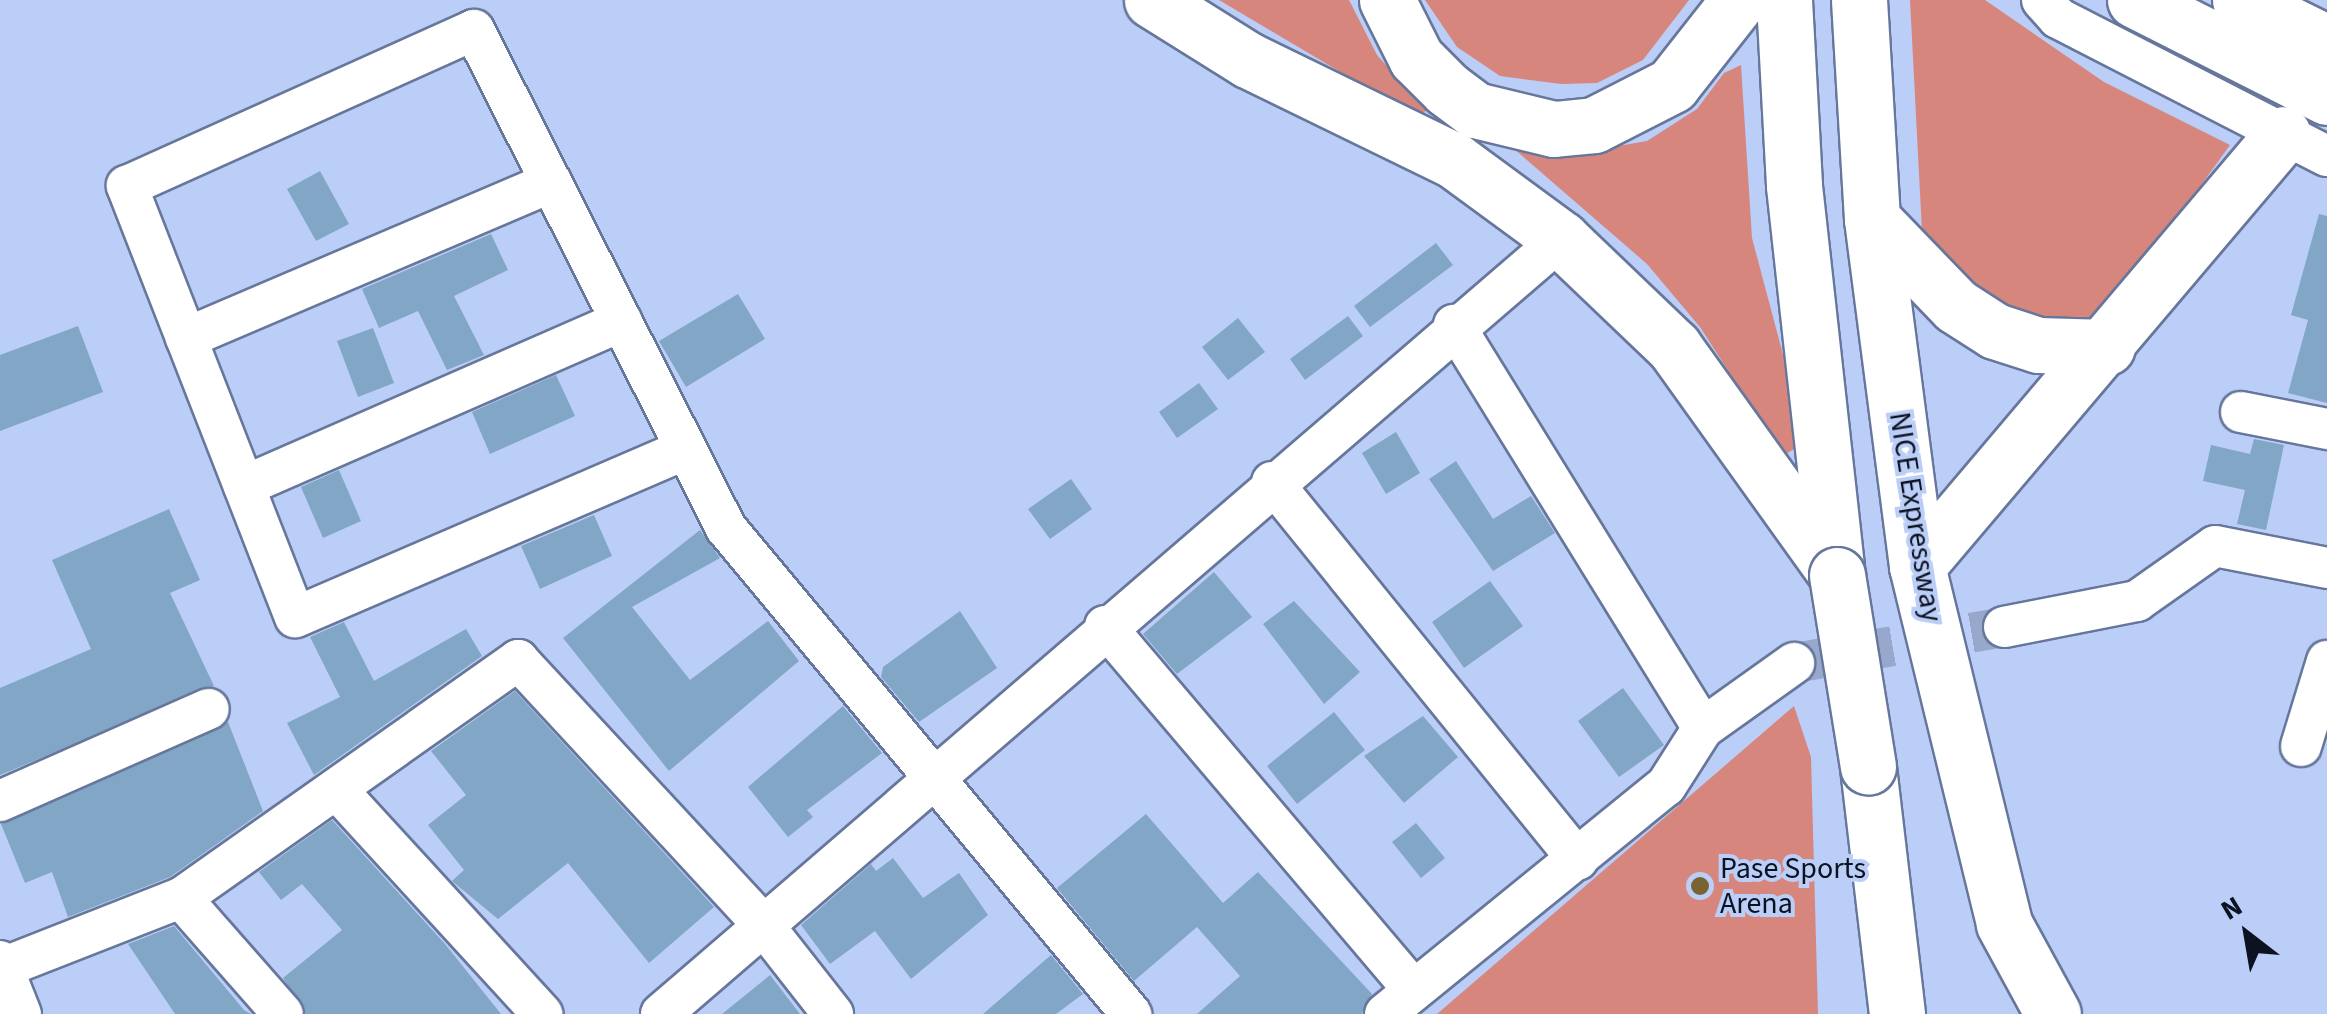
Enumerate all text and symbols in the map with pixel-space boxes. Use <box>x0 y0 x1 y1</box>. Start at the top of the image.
street label: NICE Expressway <box>1881 410 1949 624</box>
place label: Pase Sports Arena <box>1720 851 1866 922</box>
marker: Pase Sports Arena <box>1689 875 1711 897</box>
north arrow <box>2197 884 2297 984</box>
text: N <box>2213 886 2250 930</box>

